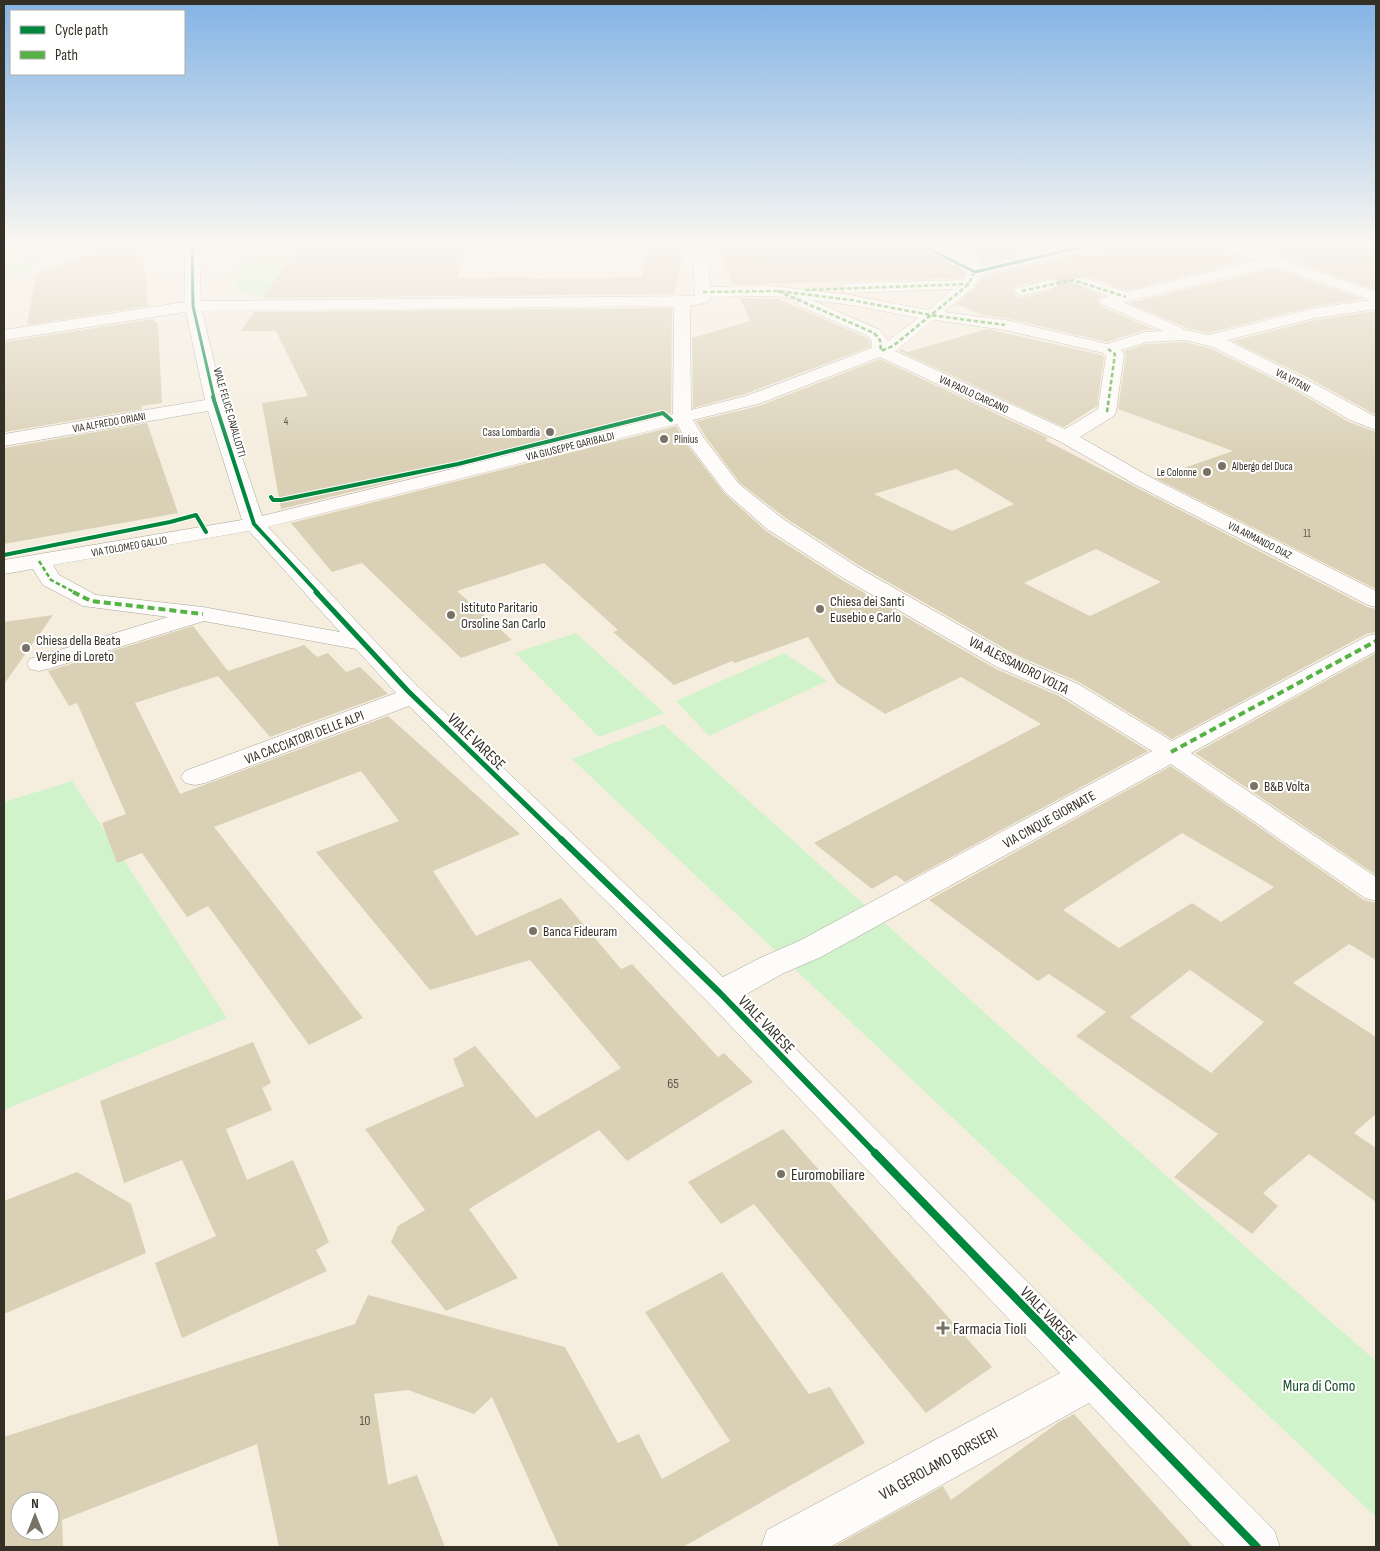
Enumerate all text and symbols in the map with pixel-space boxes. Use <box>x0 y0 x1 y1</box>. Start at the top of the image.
legend <box>10 10 185 75</box>
text: Cycle path <box>55 21 108 40</box>
text: Path <box>55 46 78 65</box>
street label: VIALE FELICE CAVALLOTTI <box>211 366 249 458</box>
street label: VIA VITANI <box>1273 366 1312 395</box>
street label: VIA PAOLO CARCANO <box>937 373 1011 416</box>
street label: VIA ALFREDO ORIANI <box>71 410 147 435</box>
house number: 4 <box>284 415 289 428</box>
place label: Casa Lombardia <box>483 426 540 439</box>
marker: Casa Lombardia <box>544 426 556 438</box>
street label: VIA GIUSEPPE GARIBALDI <box>525 429 616 464</box>
marker: Plinius <box>658 433 670 445</box>
place label: Plinius <box>674 433 698 446</box>
marker: Albergo del Duca <box>1216 460 1228 472</box>
place label: Albergo del Duca <box>1231 460 1293 473</box>
place label: Le Colonne <box>1157 466 1197 479</box>
marker: Le Colonne <box>1201 466 1213 478</box>
street label: VIA ARMANDO DIAZ <box>1226 519 1294 562</box>
house number: 11 <box>1303 527 1311 540</box>
street label: VIA TOLOMEO GALLIO <box>90 533 168 560</box>
place label: Chiesa dei Santi Eusebio e Carlo <box>830 593 904 626</box>
place label: Istituto Paritario Orsoline San Carlo <box>461 599 546 632</box>
marker: Chiesa dei Santi Eusebio e Carlo <box>814 603 826 615</box>
marker: Istituto Paritario Orsoline San Carlo <box>445 609 457 621</box>
place label: Chiesa della Beata Vergine di Loreto <box>36 632 121 665</box>
street label: VIA ALESSANDRO VOLTA <box>966 633 1073 698</box>
marker: Chiesa della Beata Vergine di Loreto <box>20 642 32 654</box>
street label: VIA CACCIATORI DELLE ALPI <box>242 707 366 768</box>
street label: VIALE VARESE <box>443 710 509 774</box>
place label: B&B Volta <box>1264 778 1310 795</box>
marker: B&B Volta <box>1248 780 1260 792</box>
street label: VIA CINQUE GIORNATE <box>1000 787 1099 852</box>
place label: Banca Fideuram <box>543 923 617 940</box>
marker: Banca Fideuram <box>527 925 539 937</box>
street label: VIALE VARESE <box>734 992 798 1058</box>
house number: 65 <box>667 1075 679 1092</box>
place label: Euromobiliare <box>791 1166 865 1185</box>
marker: Euromobiliare <box>775 1168 787 1180</box>
street label: VIALE VARESE <box>1016 1283 1080 1349</box>
place label: Farmacia Tioli <box>953 1320 1026 1339</box>
marker: Farmacia Tioli <box>937 1322 949 1334</box>
park label: Mura di Como <box>1283 1377 1355 1396</box>
house number: 10 <box>359 1412 371 1429</box>
street label: VIA GEROLAMO BORSIERI <box>876 1424 1001 1505</box>
north arrow <box>10 1491 60 1541</box>
text: N <box>31 1495 39 1512</box>

